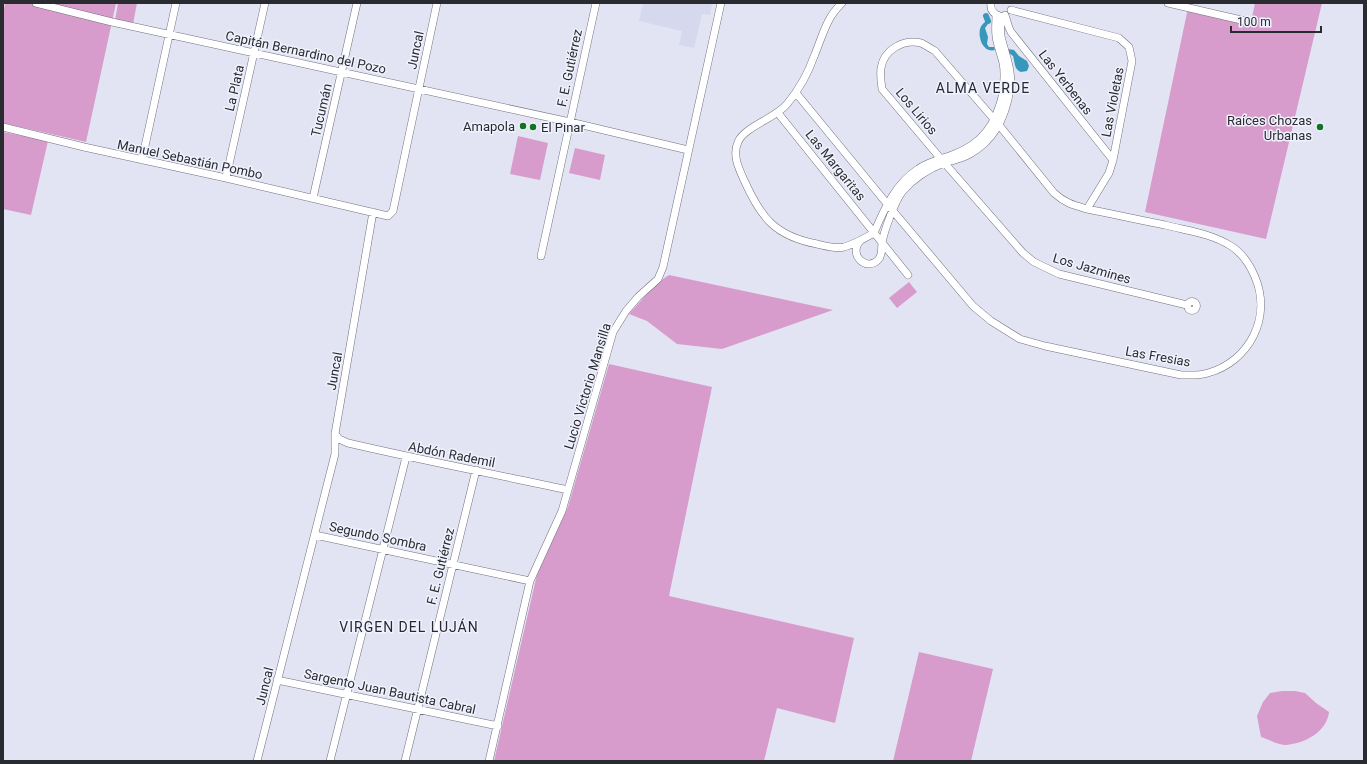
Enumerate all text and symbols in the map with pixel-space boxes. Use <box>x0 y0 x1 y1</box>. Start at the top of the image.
scale bar <box>1231 8 1321 34</box>
text: 100 m <box>1237 15 1271 29</box>
street label: F. E. Gutiérrez <box>554 27 585 108</box>
street label: Capitán Bernardino del Pozo <box>224 28 388 77</box>
street label: Juncal <box>404 30 427 71</box>
street label: Las Yerbenas <box>1036 47 1096 118</box>
street label: La Plata <box>222 63 247 113</box>
street label: Las Violetas <box>1098 66 1127 138</box>
district label: ALMA VERDE <box>936 80 1030 96</box>
street label: Tucumán <box>308 82 335 138</box>
street label: Los Lirios <box>893 85 941 138</box>
place label: Raíces Chozas Urbanas <box>1227 113 1312 143</box>
place label: Amapola <box>463 119 515 134</box>
place label: El Pinar <box>541 120 585 135</box>
marker: Amapola <box>518 121 528 131</box>
marker: El Pinar <box>528 122 538 132</box>
marker: Raíces Chozas Urbanas <box>1315 122 1325 132</box>
street label: Las Margaritas <box>803 127 869 204</box>
street label: Manuel Sebastián Pombo <box>116 137 264 182</box>
street label: Los Jazmines <box>1051 250 1133 287</box>
street label: Lucio Victorio Mansilla <box>561 321 614 451</box>
street label: Las Fresias <box>1124 343 1192 370</box>
street label: Juncal <box>324 351 345 391</box>
street label: Abdón Rademil <box>407 439 497 470</box>
street label: Segundo Sombra <box>328 519 428 554</box>
street label: F. E. Gutiérrez <box>424 526 457 606</box>
district label: VIRGEN DEL LUJÁN <box>339 618 479 635</box>
street label: Juncal <box>253 666 276 707</box>
street label: Sargento Juan Bautista Cabral <box>303 666 477 717</box>

